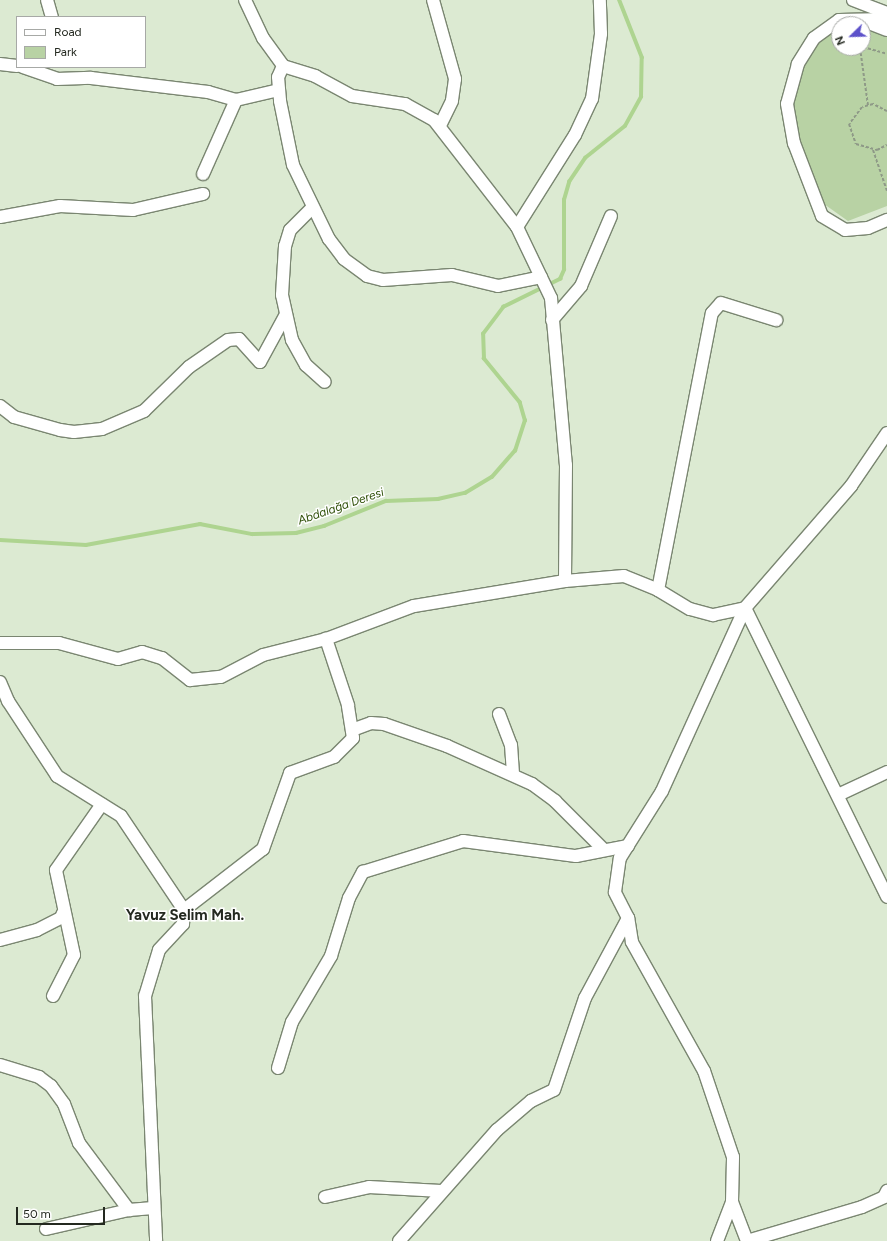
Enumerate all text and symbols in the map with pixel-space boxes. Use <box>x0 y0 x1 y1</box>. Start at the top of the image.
legend <box>16 16 146 68</box>
north arrow <box>831 16 871 56</box>
text: Road <box>54 25 82 39</box>
text: N <box>833 34 848 47</box>
text: Park <box>54 45 77 59</box>
water label: Abdalağa Deresi <box>296 486 386 528</box>
district label: Yavuz Selim Mah. <box>126 907 244 925</box>
scale bar <box>18 1199 107 1225</box>
text: 50 m <box>23 1207 51 1221</box>

